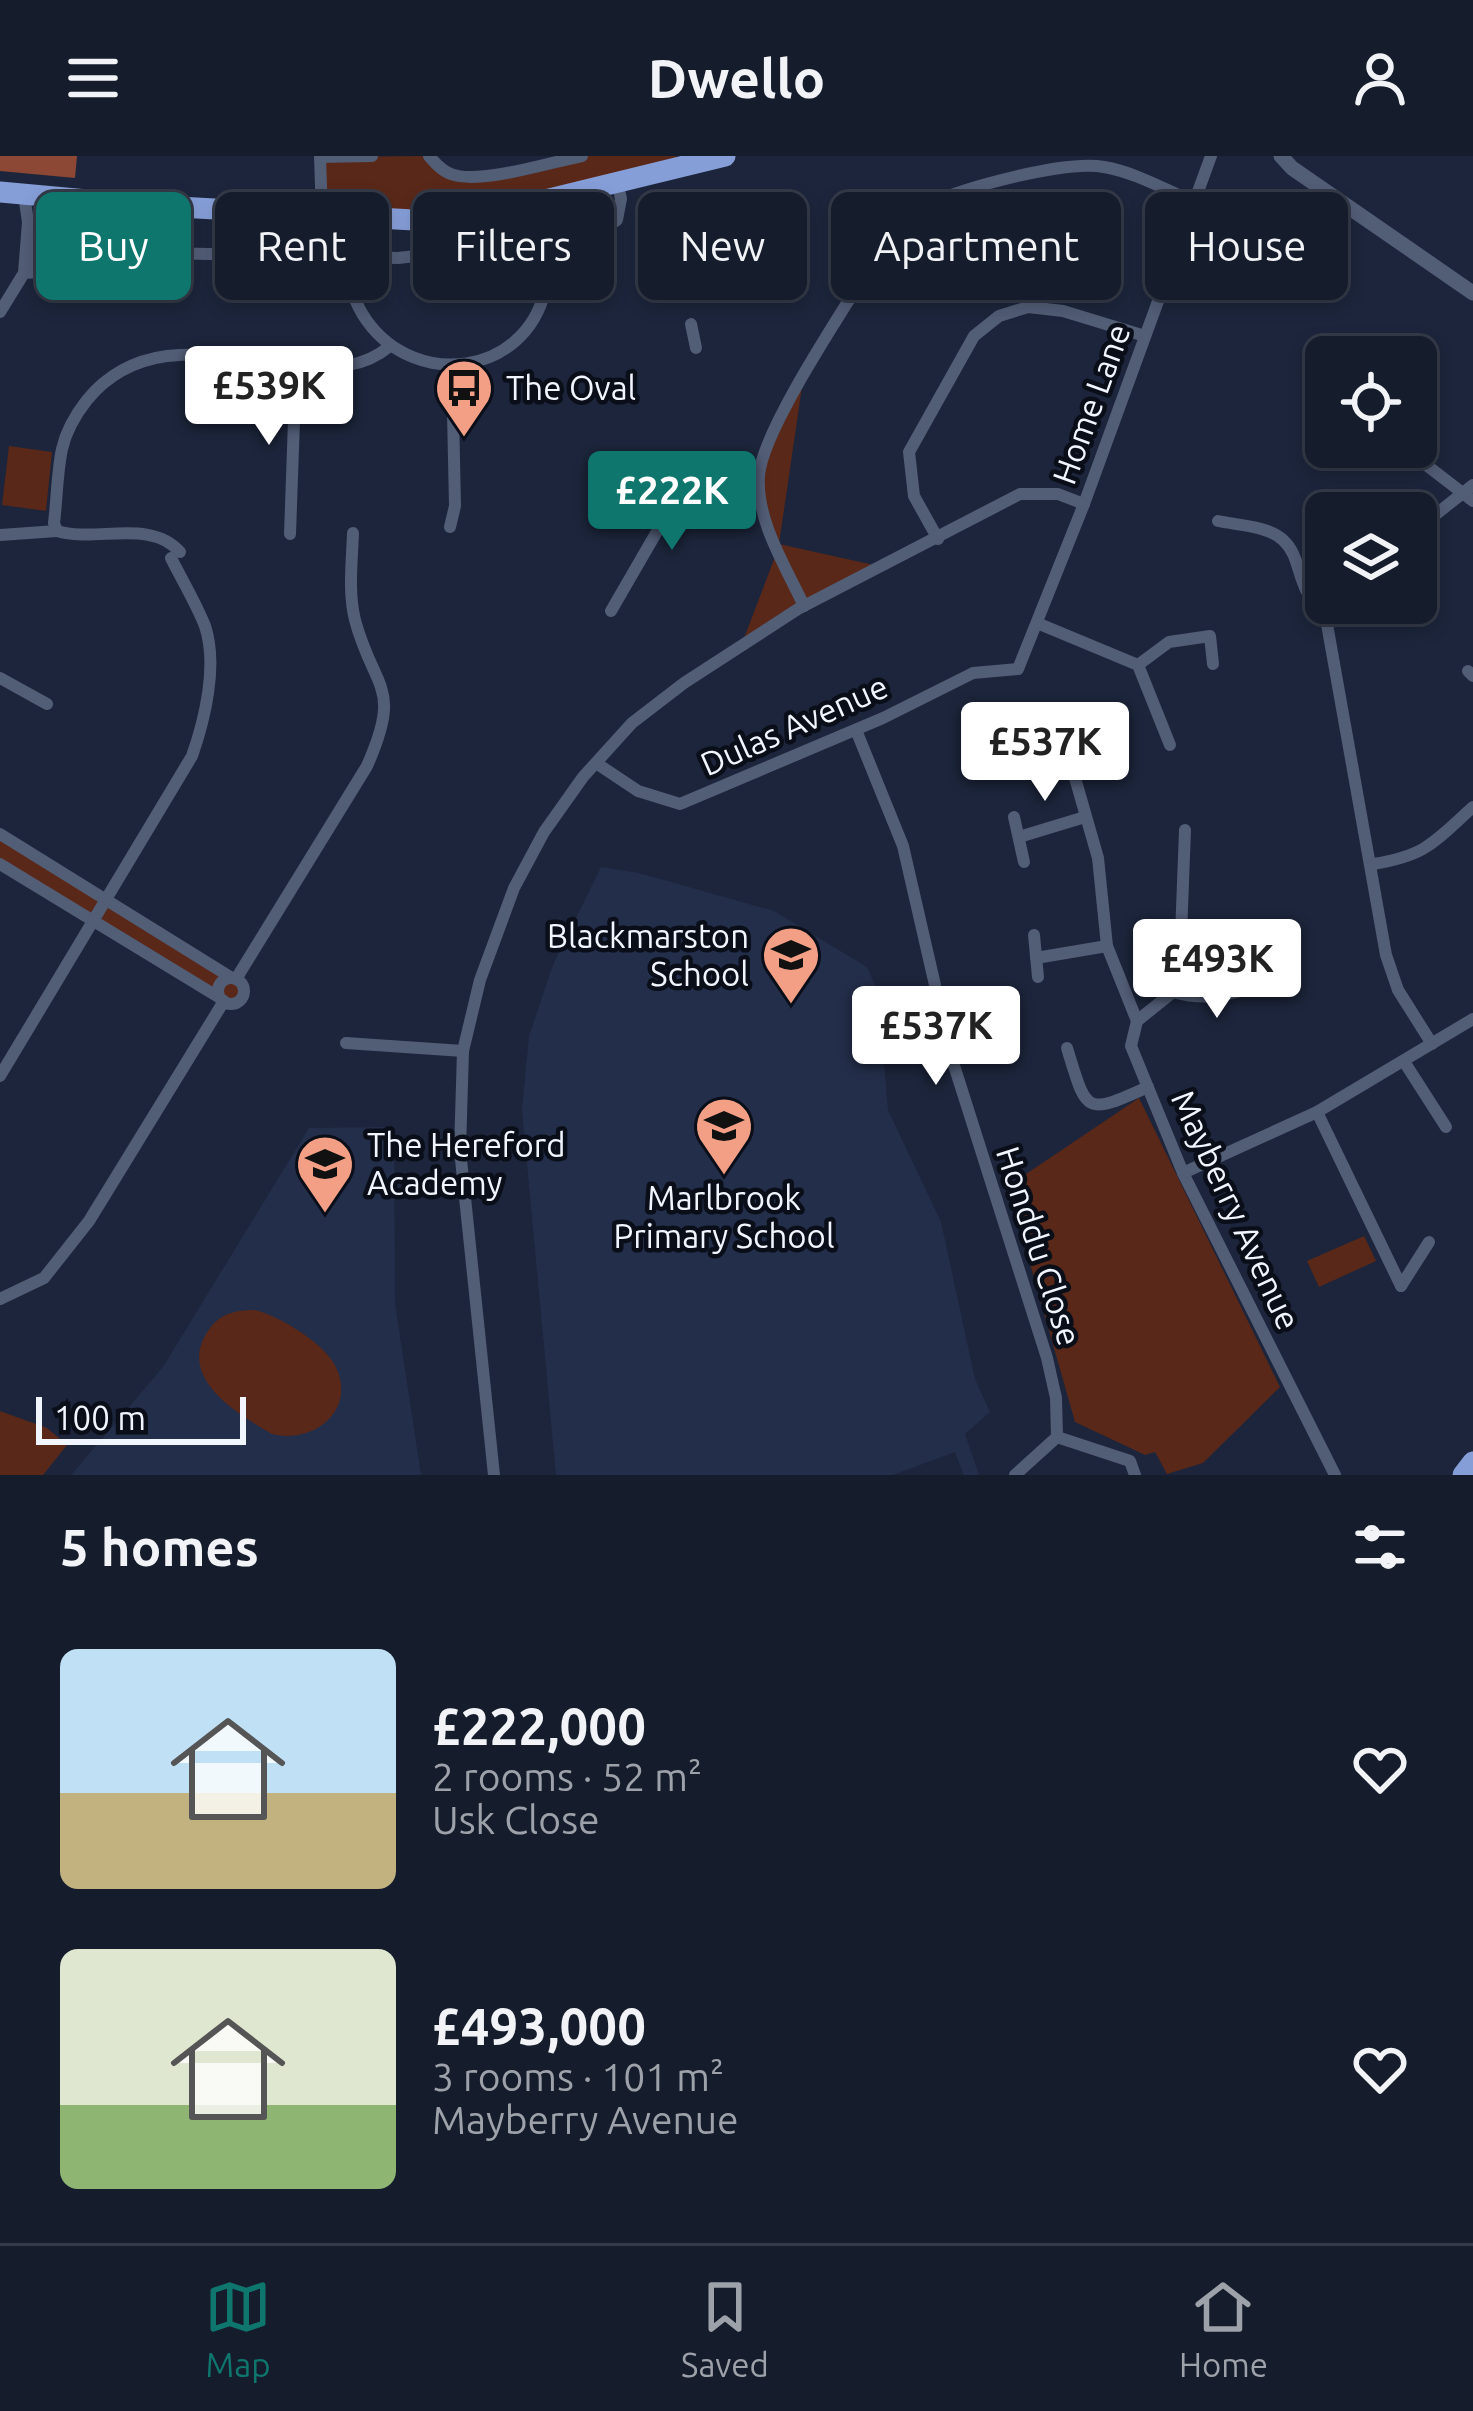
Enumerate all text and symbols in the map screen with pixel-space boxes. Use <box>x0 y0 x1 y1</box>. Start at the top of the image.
icon: menu <box>60 45 126 111</box>
icon: person <box>1347 45 1413 111</box>
text: Dwello <box>648 48 825 108</box>
chip: Buy <box>36 192 191 300</box>
chip: Rent <box>215 192 389 300</box>
chip: Filters <box>413 192 614 300</box>
chip: New <box>638 192 807 300</box>
chip: Apartment <box>831 192 1121 300</box>
chip: House <box>1145 192 1348 300</box>
street label: Home Lane <box>1045 319 1137 489</box>
map controls <box>1305 336 1437 624</box>
button: locate <box>1305 336 1437 468</box>
pin: £539K <box>185 346 353 448</box>
bus stop icon: The Oval <box>433 357 495 439</box>
text: £539K <box>212 363 326 406</box>
place label: The Oval <box>506 369 636 406</box>
pin: £222K <box>588 451 756 553</box>
text: £222K <box>615 468 729 511</box>
button: layers <box>1305 492 1437 624</box>
street label: Dulas Avenue <box>695 667 893 782</box>
pin: £537K <box>961 702 1129 804</box>
text: £537K <box>988 719 1102 762</box>
place label: Blackmarston School <box>547 917 749 992</box>
pin: £493K <box>1133 919 1301 1021</box>
school or university icon: Blackmarston School <box>760 924 822 1006</box>
text: £493K <box>1160 936 1274 979</box>
pin: £537K <box>852 986 1020 1088</box>
text: £537K <box>879 1003 993 1046</box>
street label: Mayberry Avenue <box>1165 1084 1308 1335</box>
school or university icon: Marlbrook Primary School <box>693 1095 755 1177</box>
place label: The Hereford Academy <box>367 1126 566 1201</box>
school or university icon: The Hereford Academy <box>294 1133 356 1215</box>
street label: Honddu Close <box>990 1142 1089 1350</box>
place label: Marlbrook Primary School <box>613 1179 835 1254</box>
scale bar <box>36 1391 246 1444</box>
text: 100 m <box>54 1399 146 1436</box>
icon: filters <box>1347 1514 1413 1580</box>
text: 5 homes <box>60 1518 259 1576</box>
icon: home <box>156 1697 300 1841</box>
text: £222,000 <box>432 1697 646 1755</box>
icon: heart <box>1347 1736 1413 1802</box>
text: 2 rooms · 52 m² <box>432 1755 702 1798</box>
text: Usk Close <box>432 1798 600 1841</box>
icon: home <box>156 1997 300 2141</box>
text: £493,000 <box>432 1997 646 2055</box>
icon: heart <box>1347 2036 1413 2102</box>
text: 3 rooms · 101 m² <box>432 2055 724 2098</box>
text: Mayberry Avenue <box>432 2098 739 2141</box>
tab: Map <box>205 2274 271 2383</box>
tab: Saved <box>681 2274 769 2383</box>
tab: Home <box>1179 2274 1268 2383</box>

